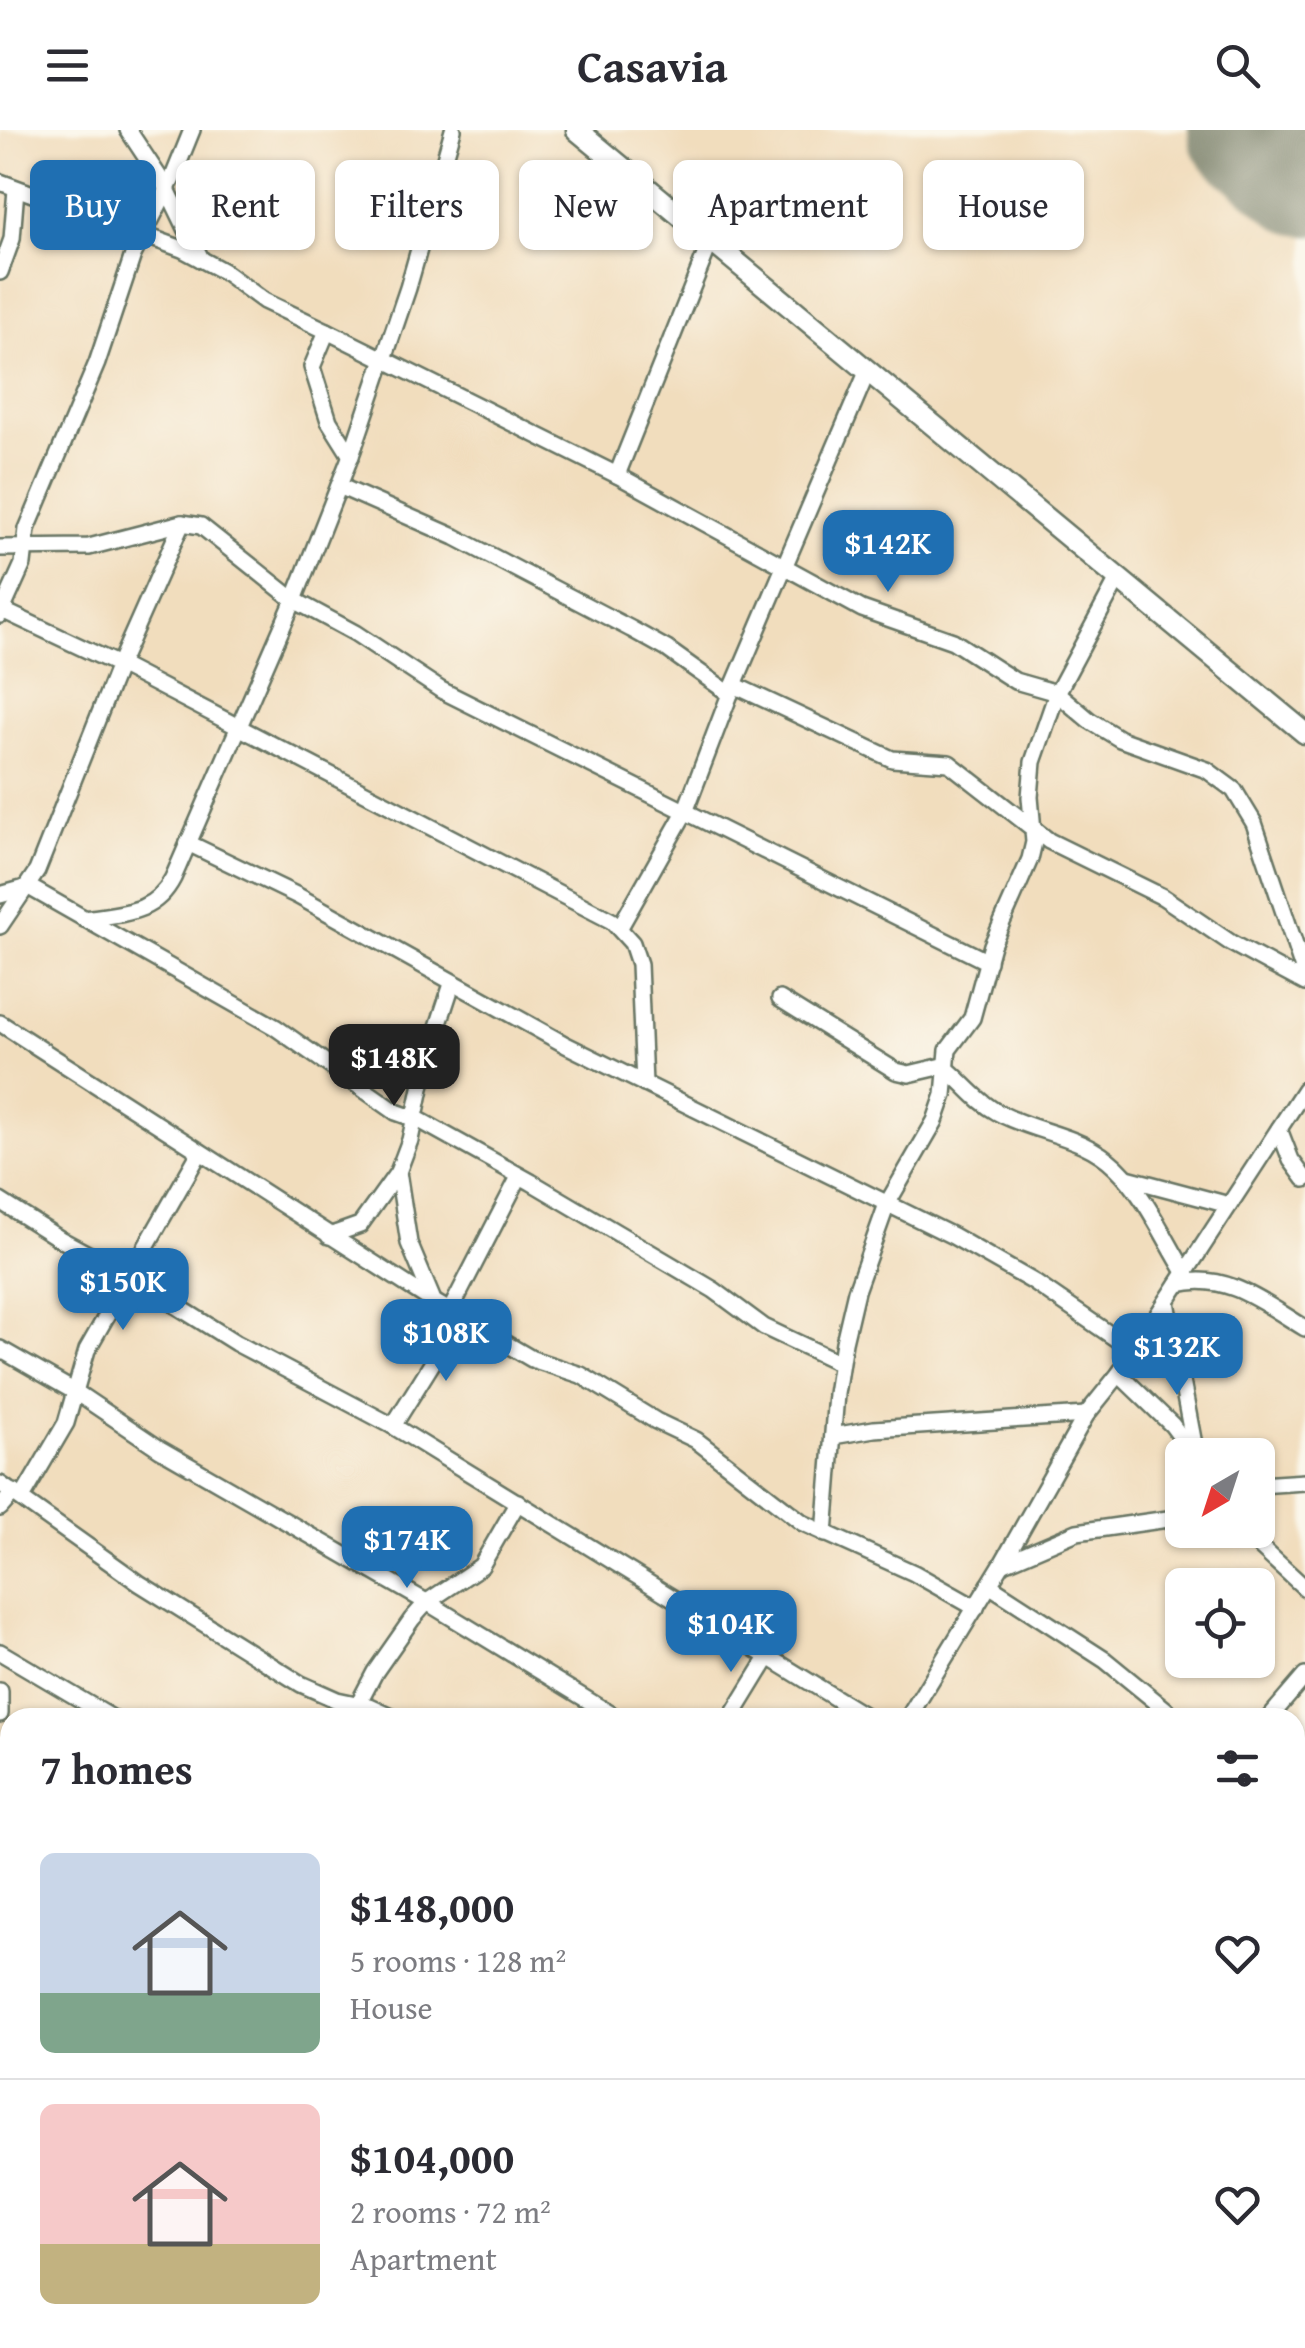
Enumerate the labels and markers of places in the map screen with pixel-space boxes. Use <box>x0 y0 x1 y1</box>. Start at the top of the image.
pin: $142K <box>818 510 958 595</box>
pin: $148K <box>324 1024 464 1109</box>
pin: $150K <box>53 1248 193 1333</box>
pin: $108K <box>376 1299 516 1384</box>
pin: $132K <box>1107 1313 1247 1398</box>
pin: $174K <box>337 1506 477 1591</box>
pin: $104K <box>661 1590 801 1675</box>

